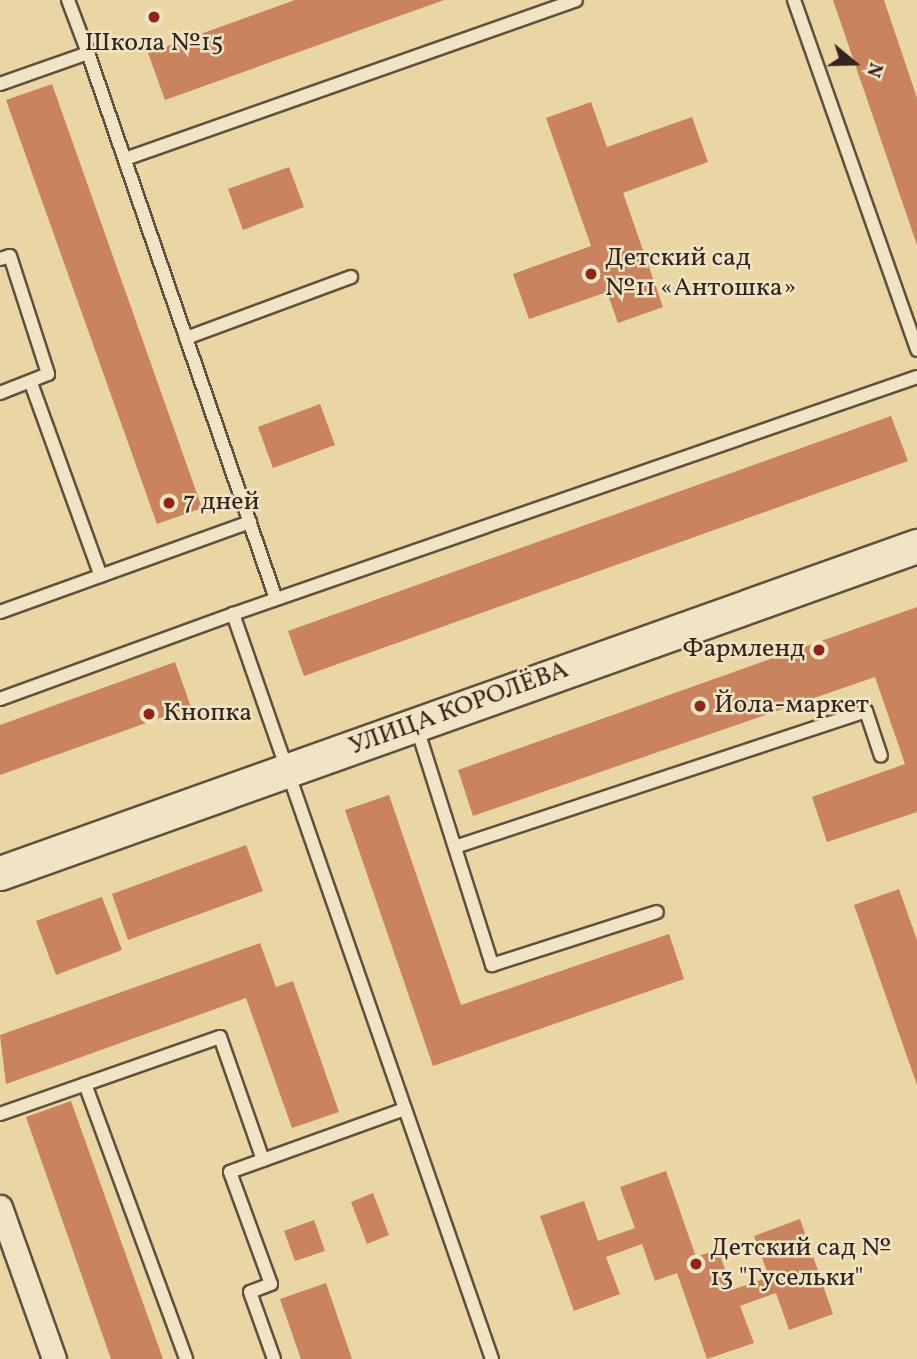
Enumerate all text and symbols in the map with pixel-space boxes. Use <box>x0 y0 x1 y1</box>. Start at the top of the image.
marker: Школа №15 <box>146 9 162 25</box>
place label: Школа №15 <box>85 28 223 60</box>
north arrow <box>819 28 889 98</box>
text: N <box>859 59 888 81</box>
place label: Детский сад №11 «Антошка» <box>605 243 797 304</box>
marker: Детский сад №11 «Антошка» <box>583 266 599 282</box>
place label: 7 дней <box>183 487 260 519</box>
marker: 7 дней <box>161 495 177 511</box>
place label: Фармленд <box>683 634 805 666</box>
marker: Фармленд <box>811 642 827 658</box>
street label: УЛИЦА КОРОЛЁВА <box>345 655 573 763</box>
place label: Йола-маркет <box>714 690 869 722</box>
place label: Кнопка <box>163 698 252 730</box>
marker: Йола-маркет <box>692 698 708 714</box>
marker: Кнопка <box>141 706 157 722</box>
place label: Детский сад № 13 "Гусельки" <box>710 1233 891 1294</box>
marker: Детский сад № 13 "Гусельки" <box>688 1256 704 1272</box>

